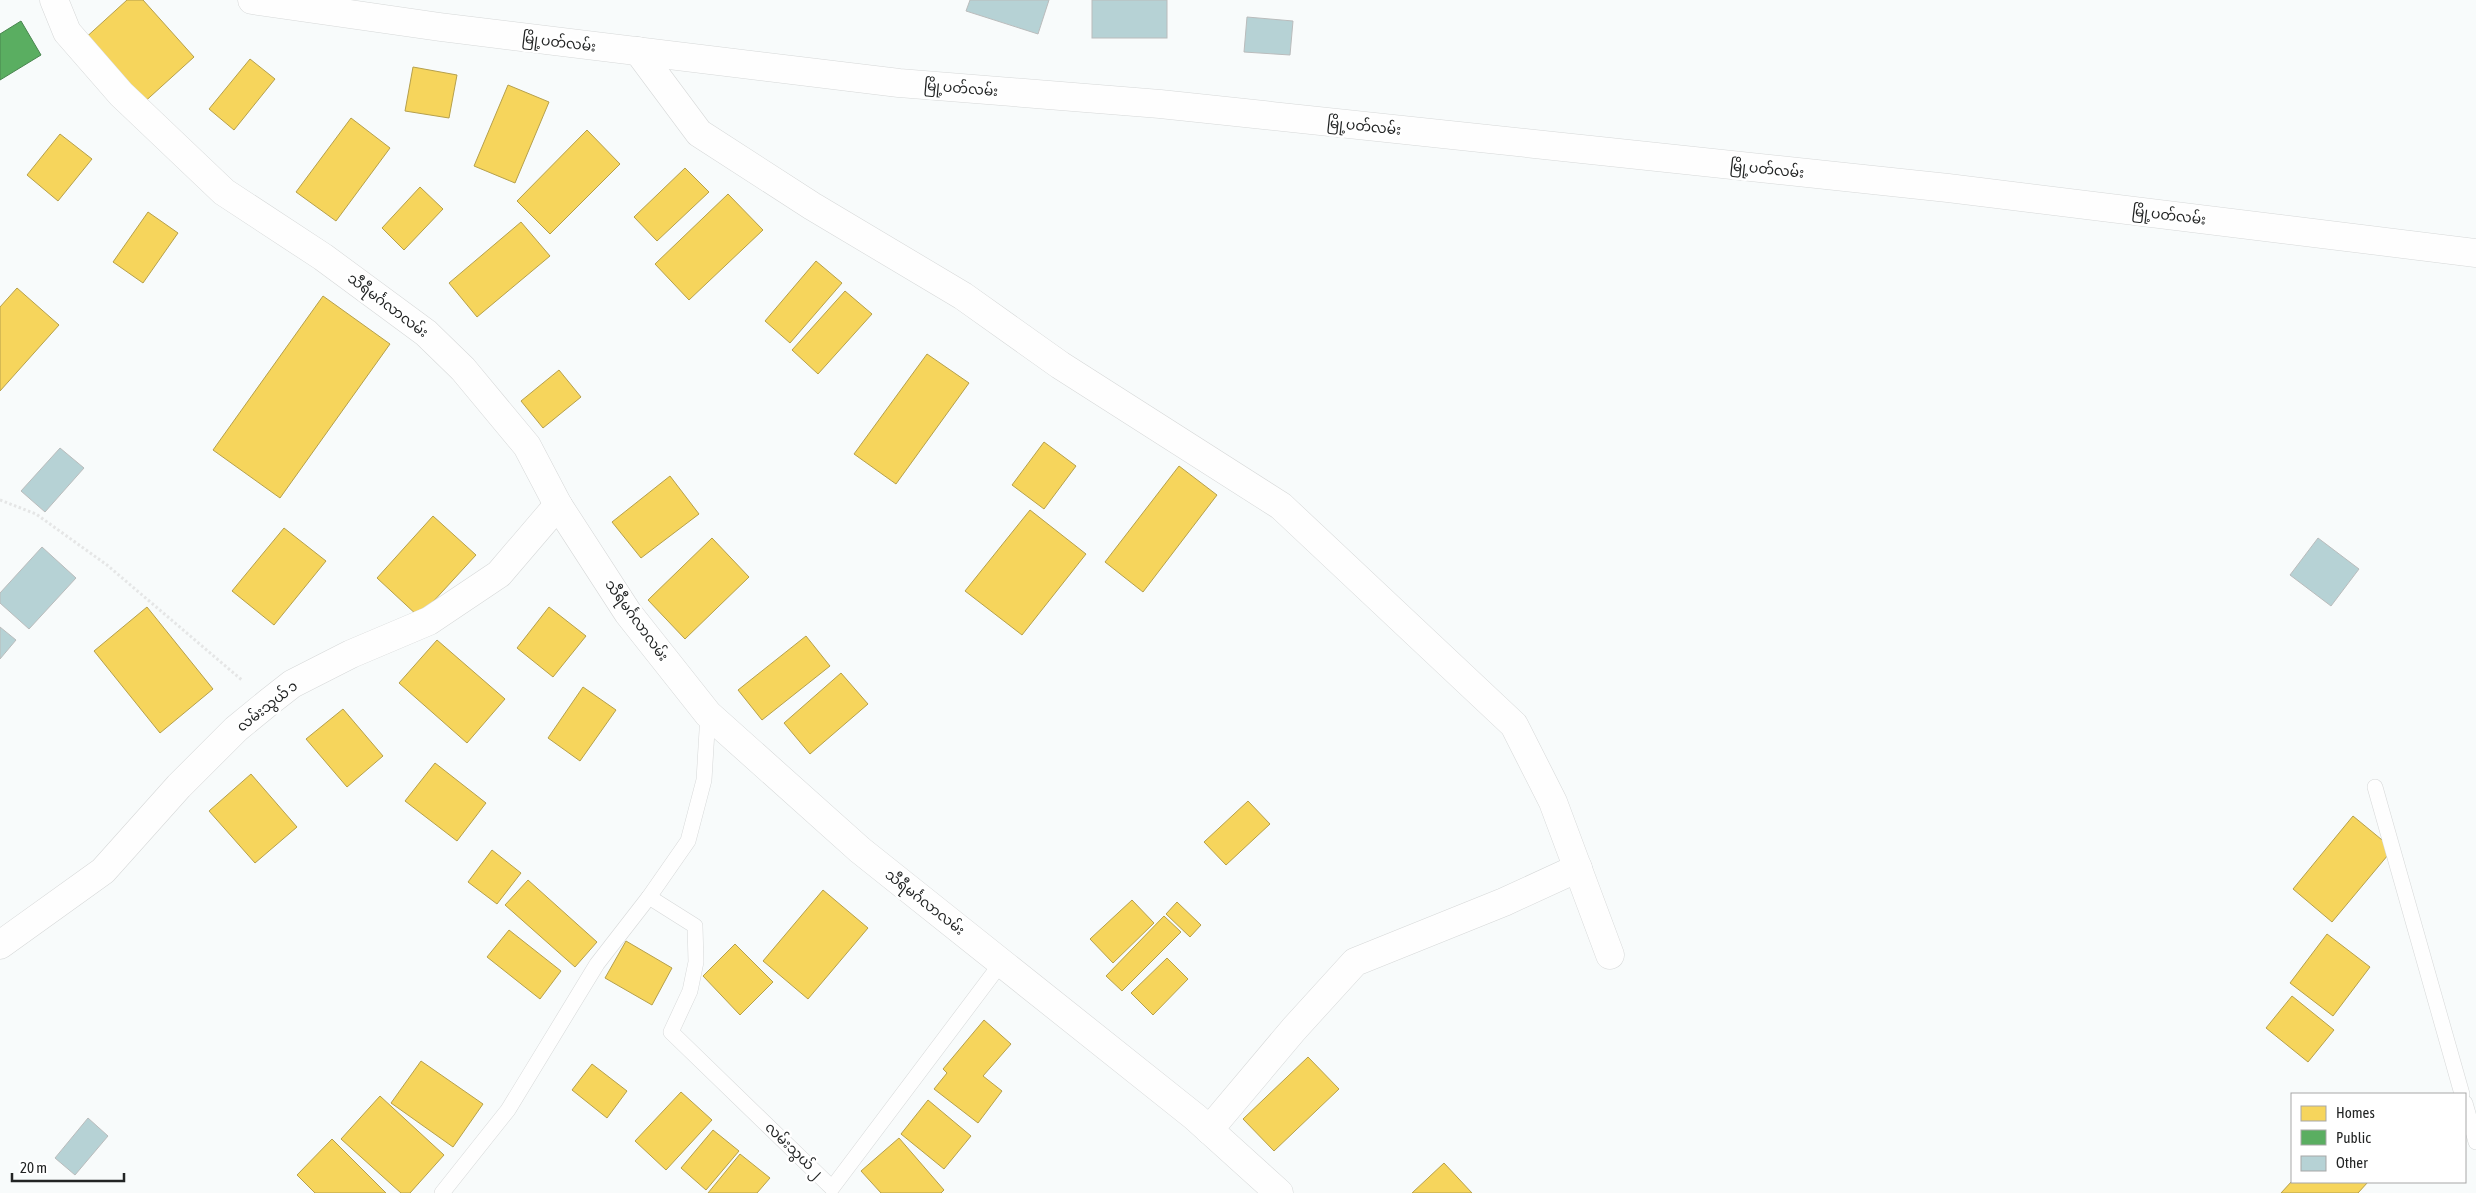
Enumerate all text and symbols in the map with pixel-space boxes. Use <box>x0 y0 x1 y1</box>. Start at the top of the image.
street label: မြို့ပတ်လမ်း <box>521 28 597 58</box>
street label: မြို့ပတ်လမ်း <box>923 75 999 103</box>
street label: မြို့ပတ်လမ်း <box>1326 112 1402 142</box>
street label: မြို့ပတ်လမ်း <box>1729 155 1805 185</box>
street label: မြို့ပတ်လမ်း <box>2131 201 2207 231</box>
street label: သီရီမင်္ဂလာလမ်း <box>342 268 433 344</box>
street label: သီရီမင်္ဂလာလမ်း <box>599 575 673 666</box>
street label: လမ်းသွယ် ၁ <box>232 676 302 737</box>
street label: သီရီမင်္ဂလာလမ်း <box>880 864 969 941</box>
legend <box>2291 1093 2466 1183</box>
text: Homes <box>2336 1104 2375 1121</box>
street label: လမ်းသွယ် ၂ <box>759 1117 827 1184</box>
text: Public <box>2336 1129 2371 1146</box>
scale bar <box>12 1150 125 1182</box>
text: Other <box>2336 1154 2368 1171</box>
text: 20 m <box>20 1159 47 1176</box>

